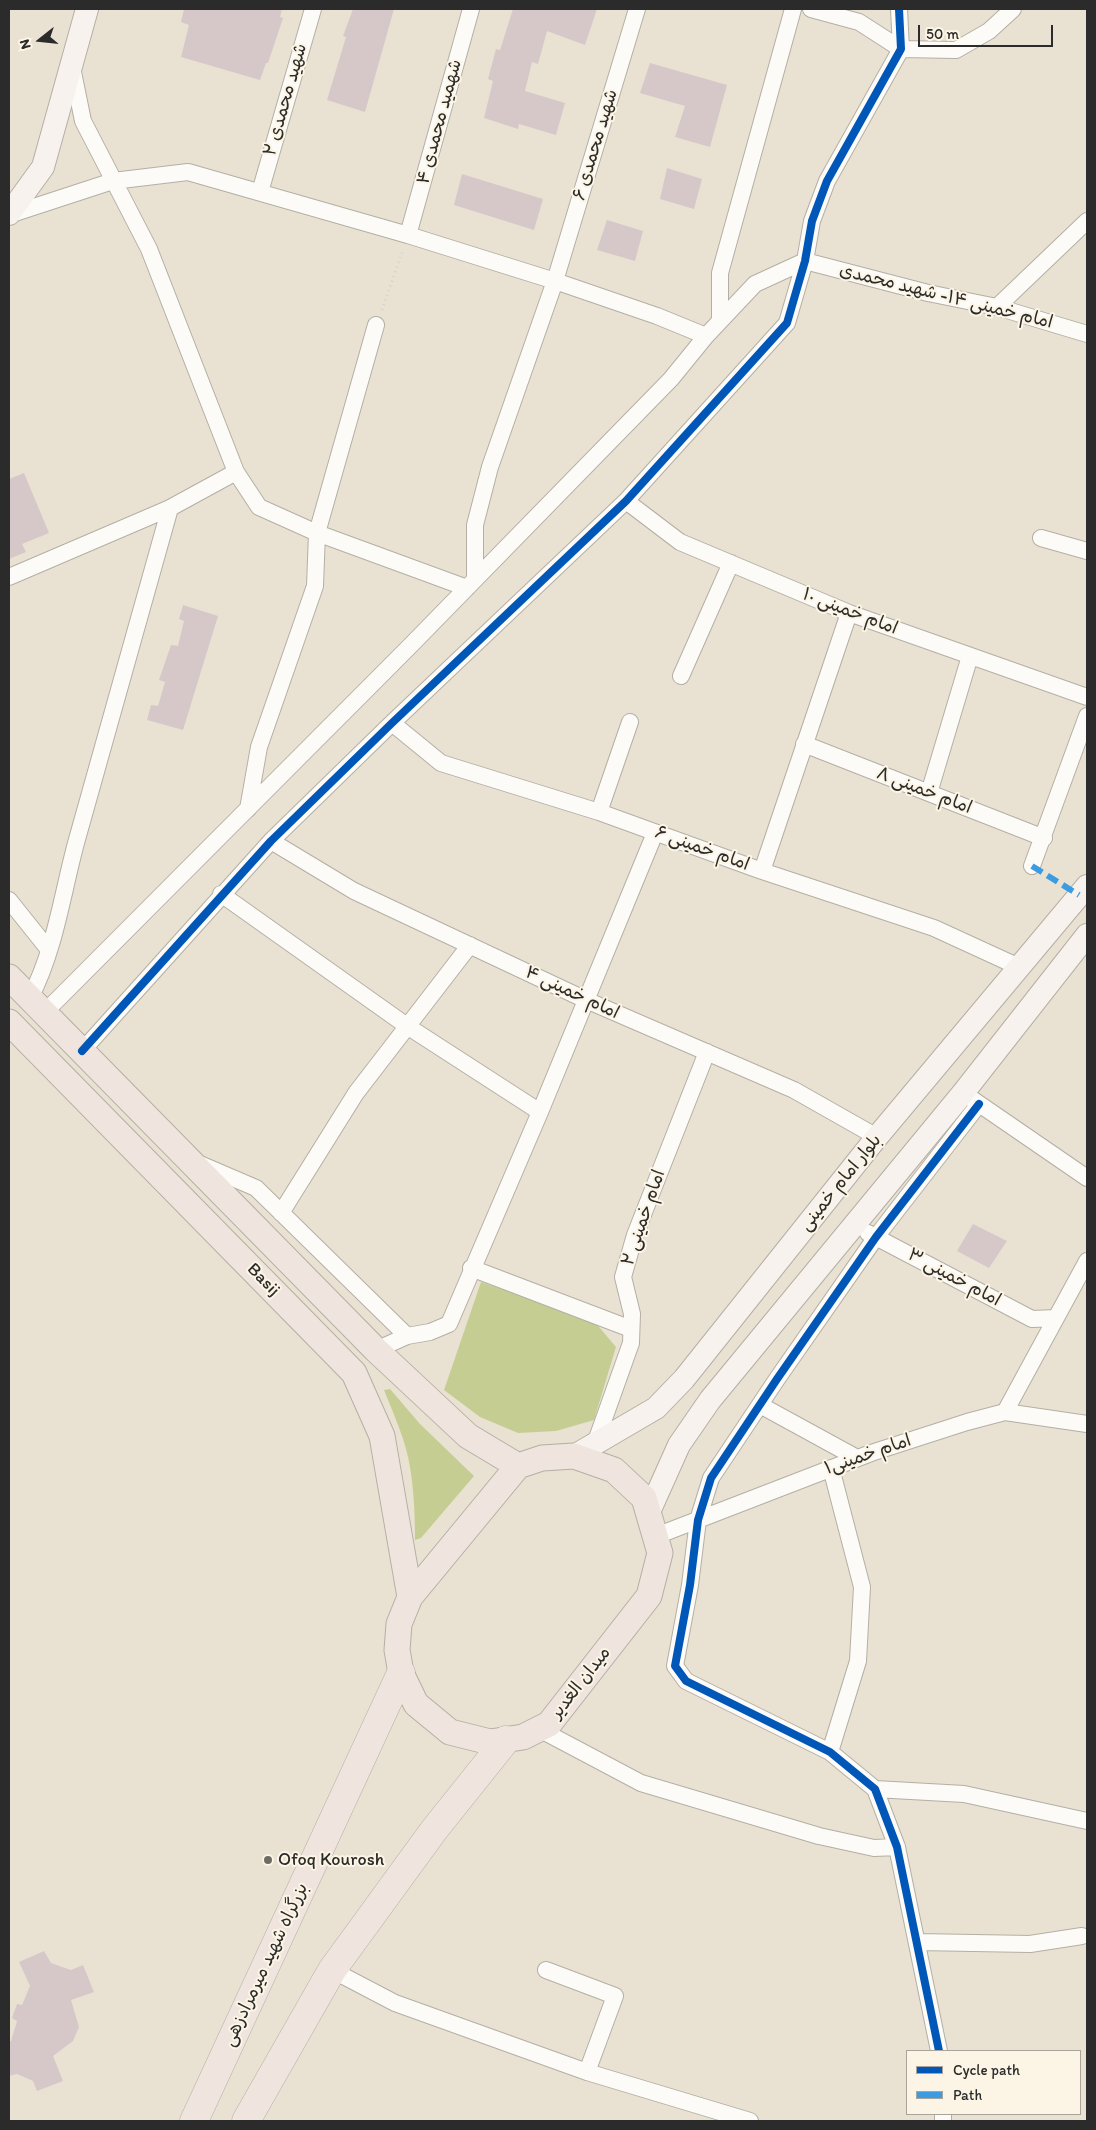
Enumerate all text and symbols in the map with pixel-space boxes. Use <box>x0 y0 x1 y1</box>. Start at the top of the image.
north arrow <box>15 15 65 65</box>
scale bar <box>921 15 1056 47</box>
text: 50 m <box>926 25 959 43</box>
text: N <box>16 37 35 51</box>
street label: شهید محمدی ۲ <box>260 41 312 159</box>
street label: شهمید محمدی ۴ <box>413 57 467 187</box>
street label: شهید محمدی ۶ <box>569 87 623 203</box>
street label: امام خمینی ۱۴- شهید محمدی <box>837 260 1055 334</box>
street label: امام خمینی ۱۰ <box>799 584 901 640</box>
street label: امام خمینی ۸ <box>873 763 975 819</box>
street label: امام خمینی ۶ <box>652 822 752 876</box>
street label: امام خمینی ۴ <box>521 962 623 1024</box>
street label: بلوار امام خمینی <box>795 1130 887 1236</box>
street label: امام خمینی ۲ <box>617 1167 671 1269</box>
street label: امام خمینی ۳ <box>904 1244 1004 1312</box>
street label: Basij <box>242 1259 284 1301</box>
street label: امام خمینی۱ <box>822 1430 914 1480</box>
street label: میدان الغدیر <box>546 1643 616 1723</box>
place label: Ofoq Kourosh <box>278 1849 384 1871</box>
marker: Ofoq Kourosh <box>262 1854 274 1866</box>
street label: بزرگراه شهید میرمرادزهی <box>219 1880 313 2050</box>
legend <box>906 2050 1081 2115</box>
text: Cycle path <box>953 2061 1020 2079</box>
text: Path <box>953 2086 982 2104</box>

